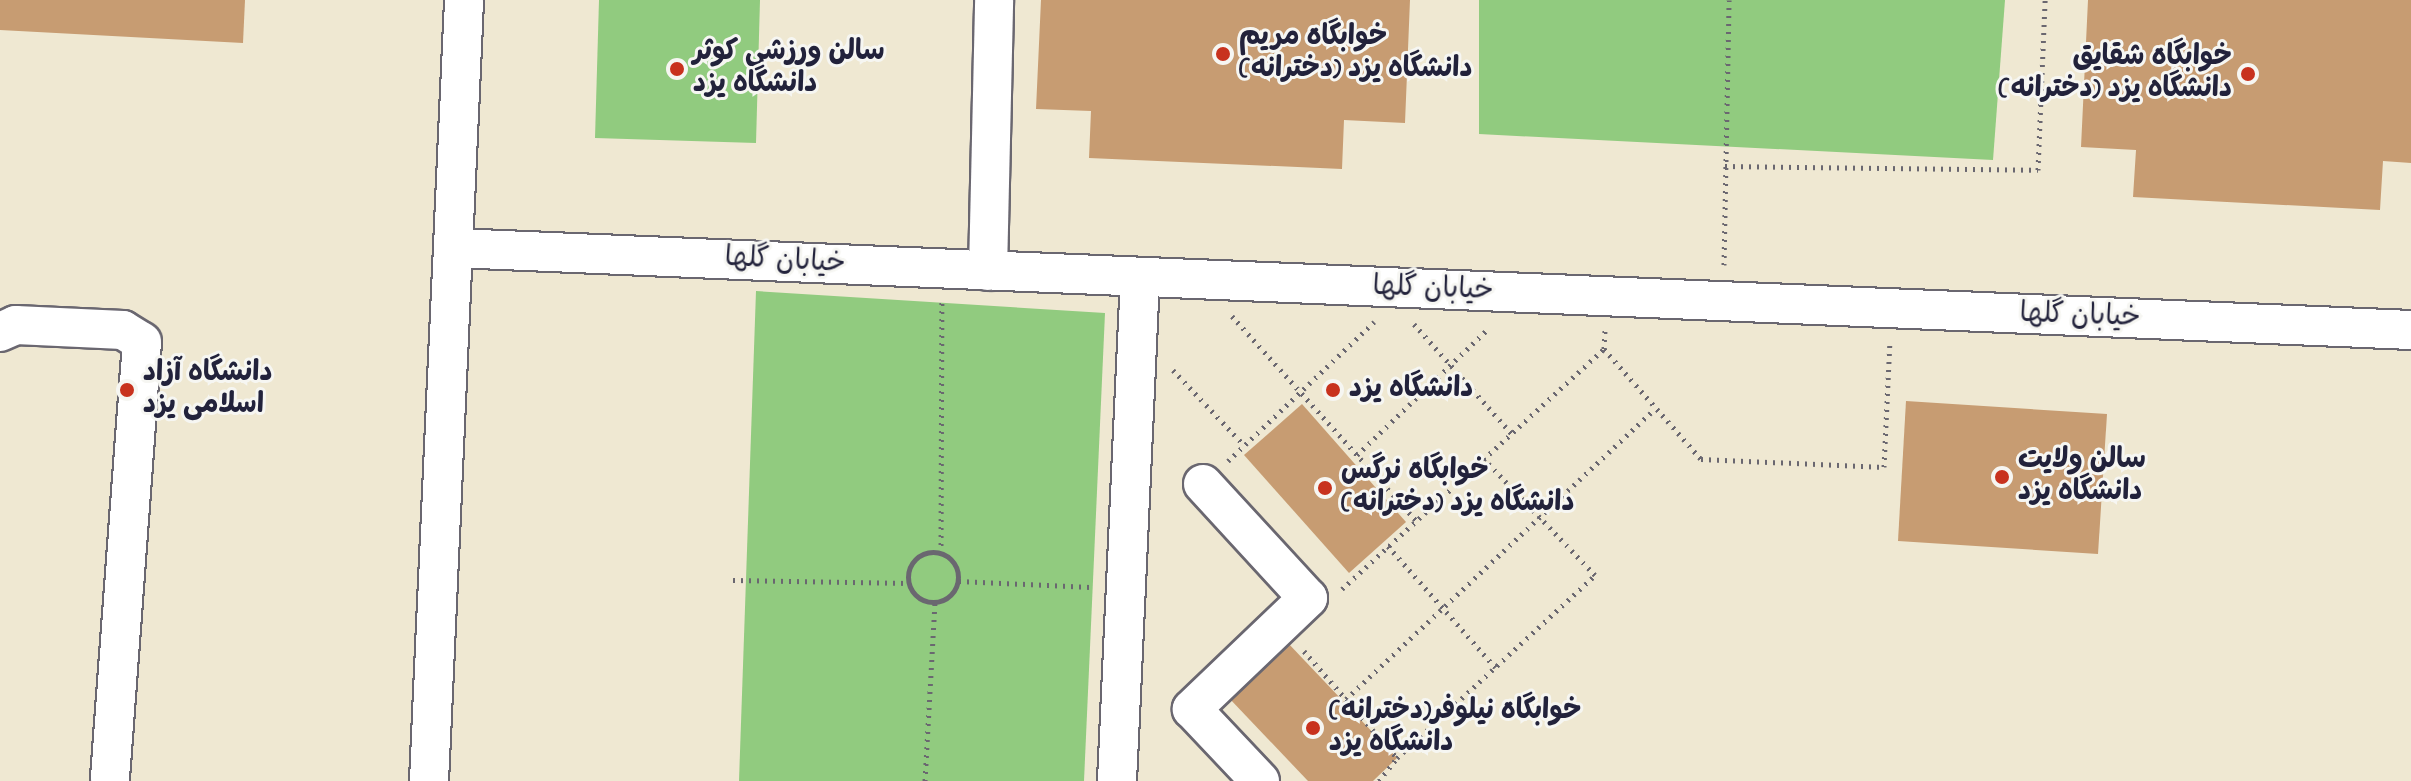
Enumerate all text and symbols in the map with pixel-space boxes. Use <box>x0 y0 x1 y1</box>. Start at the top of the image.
place label: خوابگاه مریم (دخترانه) دانشگاه یزد <box>1239 21 1472 87</box>
place label: سالن ورزشی کوثر دانشگاه یزد <box>693 36 885 102</box>
place label: خوابگاه شقایق (دخترانه) دانشگاه یزد <box>1999 41 2232 107</box>
marker: خوابگاه مریم (دخترانه) دانشگاه یزد <box>1214 45 1232 63</box>
marker: سالن ورزشی کوثر دانشگاه یزد <box>668 60 686 78</box>
marker: خوابگاه شقایق (دخترانه) دانشگاه یزد <box>2239 65 2257 83</box>
street label: خیابان گلها <box>724 242 846 282</box>
street label: خیابان گلها <box>1372 271 1494 309</box>
street label: خیابان گلها <box>2019 298 2141 336</box>
place label: دانشگاه آزاد اسلامی یزد <box>143 357 272 423</box>
place label: دانشگاه یزد <box>1349 373 1473 407</box>
marker: دانشگاه آزاد اسلامی یزد <box>118 381 136 399</box>
marker: دانشگاه یزد <box>1324 381 1342 399</box>
place label: سالن ولایت دانشگاه یزد <box>2018 444 2146 510</box>
place label: خوابگاه نرگس (دخترانه) دانشگاه یزد <box>1341 455 1574 521</box>
marker: سالن ولایت دانشگاه یزد <box>1993 468 2011 486</box>
marker: خوابگاه نرگس (دخترانه) دانشگاه یزد <box>1316 479 1334 497</box>
place label: خوابگاه نیلوفر(دخترانه) دانشگاه یزد <box>1329 695 1581 761</box>
marker: خوابگاه نیلوفر(دخترانه) دانشگاه یزد <box>1304 719 1322 737</box>

